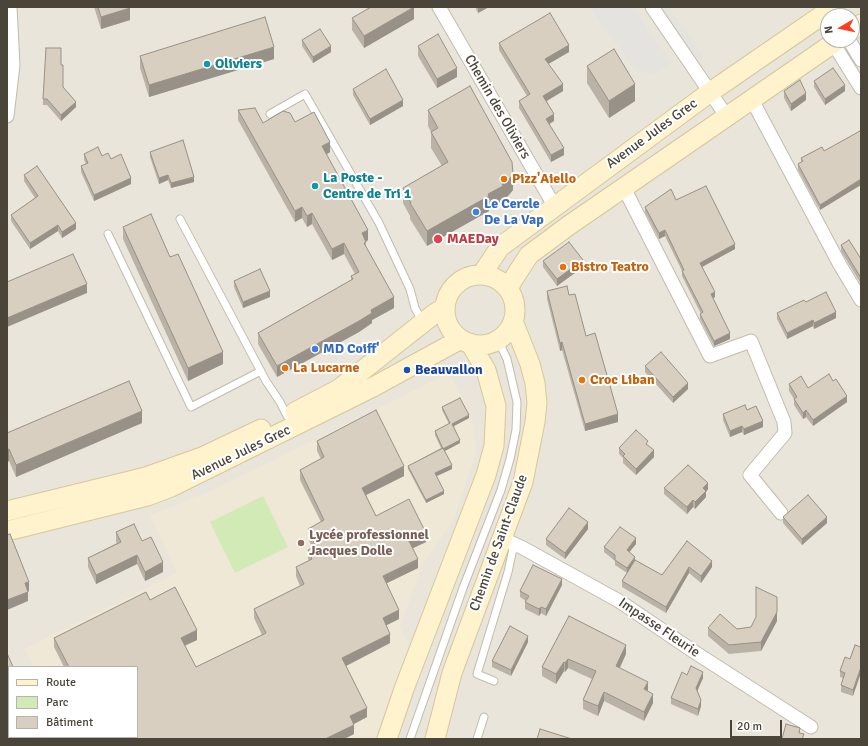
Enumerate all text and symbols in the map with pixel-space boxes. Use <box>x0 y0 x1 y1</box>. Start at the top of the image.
north arrow <box>820 8 860 48</box>
text: N <box>822 25 836 35</box>
street label: Chemin des Oliviers <box>460 52 534 162</box>
place label: Oliviers <box>215 56 262 72</box>
marker: Oliviers <box>202 59 212 69</box>
street label: Avenue Jules Grec <box>603 95 701 173</box>
place label: La Poste - Centre de Tri 1 <box>323 170 411 202</box>
place label: Pizz'Aiello <box>512 171 576 187</box>
marker: Pizz'Aiello <box>499 174 509 184</box>
marker: La Poste - Centre de Tri 1 <box>310 181 320 191</box>
place label: Le Cercle De La Vap <box>484 196 544 228</box>
marker: Le Cercle De La Vap <box>471 207 481 217</box>
place label: MAEDay <box>447 231 499 247</box>
marker: MAEDay <box>432 233 444 245</box>
place label: Bistro Teatro <box>571 259 649 275</box>
marker: Bistro Teatro <box>558 262 568 272</box>
place label: MD Coiff' <box>323 341 380 357</box>
marker: MD Coiff' <box>310 344 320 354</box>
place label: La Lucarne <box>293 360 359 376</box>
place label: Beauvallon <box>415 362 483 378</box>
marker: La Lucarne <box>280 363 290 373</box>
marker: Beauvallon <box>402 365 412 375</box>
place label: Croc Liban <box>590 372 655 388</box>
marker: Croc Liban <box>577 375 587 385</box>
street label: Avenue Jules Grec <box>189 422 293 484</box>
street label: Chemin de Saint-Claude <box>466 472 532 614</box>
place label: Lycée professionnel Jacques Dolle <box>309 527 429 560</box>
marker: Lycée professionnel Jacques Dolle <box>296 538 306 548</box>
street label: Impasse Fleurie <box>615 595 703 661</box>
legend <box>8 666 138 738</box>
text: Route <box>46 675 76 690</box>
text: Parc <box>46 695 68 710</box>
scale bar <box>732 712 784 738</box>
text: Bâtiment <box>46 715 93 730</box>
text: 20 m <box>737 719 762 734</box>

